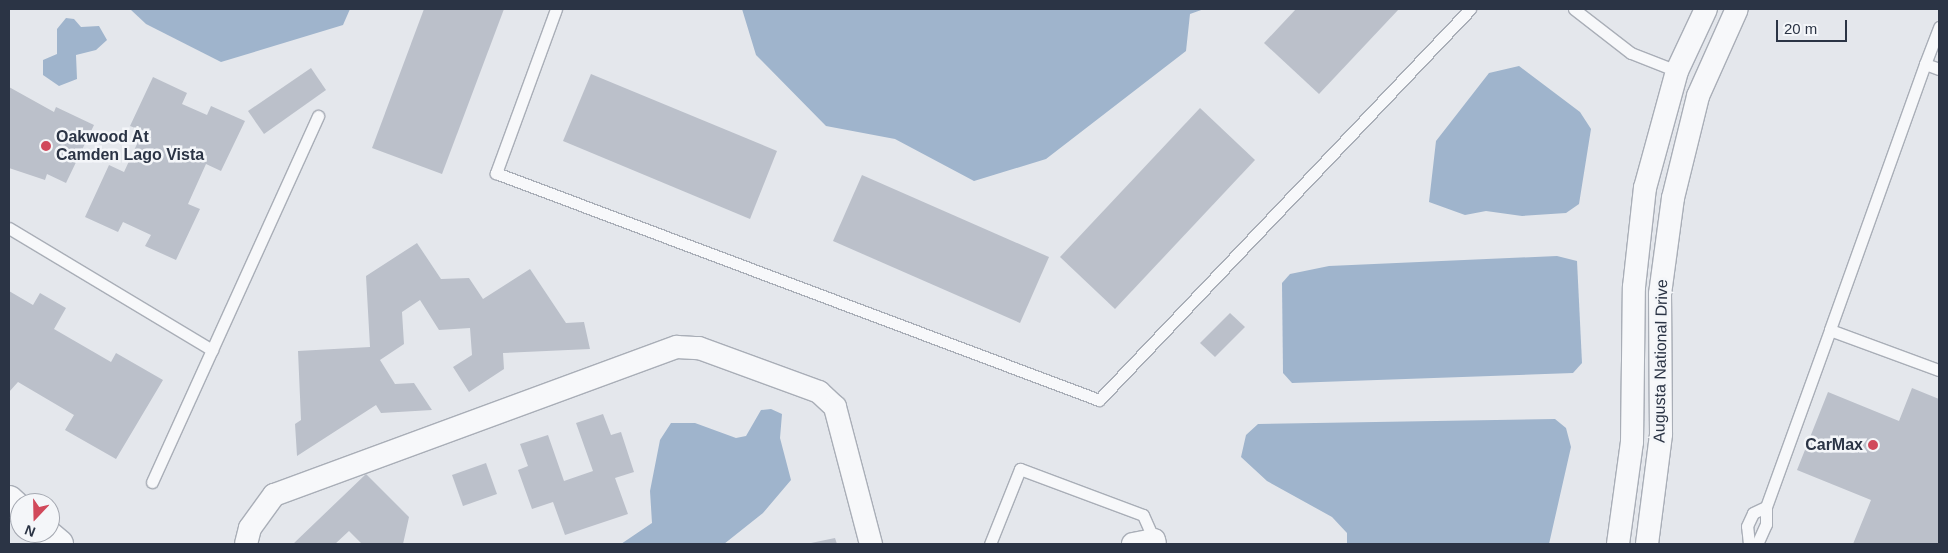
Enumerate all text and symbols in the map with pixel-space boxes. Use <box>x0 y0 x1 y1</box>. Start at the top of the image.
scale bar <box>1778 10 1849 42</box>
text: 20 m <box>1784 20 1817 37</box>
place label: Oakwood At Camden Lago Vista <box>56 127 204 165</box>
marker: Oakwood At Camden Lago Vista <box>40 140 52 152</box>
street label: Augusta National Drive <box>1650 279 1672 443</box>
place label: CarMax <box>1805 435 1863 455</box>
marker: CarMax <box>1867 439 1879 451</box>
north arrow <box>10 493 60 543</box>
text: N <box>22 522 38 540</box>

